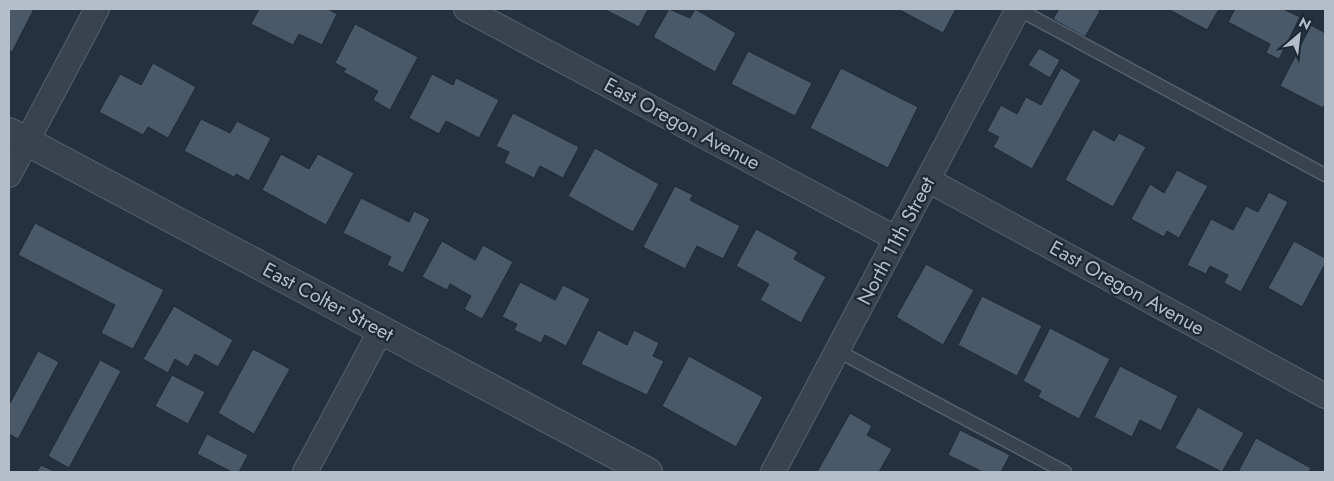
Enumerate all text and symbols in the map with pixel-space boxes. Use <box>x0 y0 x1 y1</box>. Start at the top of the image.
north arrow <box>1274 10 1324 60</box>
text: N <box>1295 12 1315 35</box>
street label: East Oregon Avenue <box>599 71 765 177</box>
street label: North 11th Street <box>850 172 942 310</box>
street label: East Oregon Avenue <box>1044 233 1210 343</box>
street label: East Colter Street <box>257 255 399 349</box>

